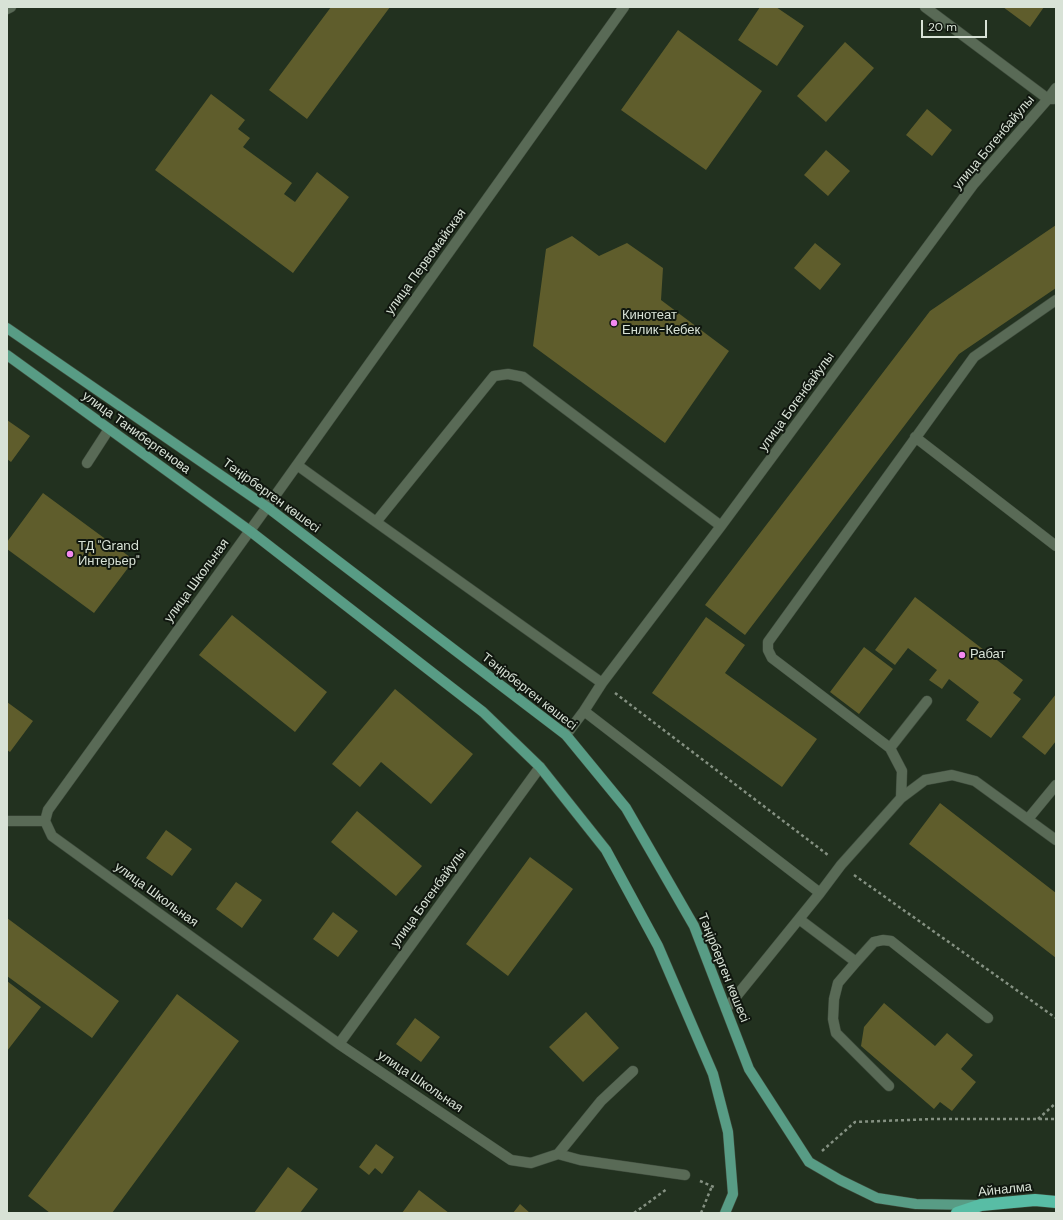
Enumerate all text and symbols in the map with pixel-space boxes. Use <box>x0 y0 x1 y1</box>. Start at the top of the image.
scale bar <box>923 12 989 38</box>
text: 20 m <box>928 19 957 35</box>
street label: улица Богенбайулы <box>950 93 1038 193</box>
street label: улица Первомайская <box>382 206 470 318</box>
place label: Кинотеат Енлик-Кебек <box>622 308 700 339</box>
marker: Кинотеат Енлик-Кебек <box>609 318 619 328</box>
street label: улица Богенбайулы <box>756 349 838 455</box>
street label: улица Танибергенова <box>79 388 193 478</box>
street label: Тәңірберген көшесі <box>219 455 323 537</box>
street label: улица Школьная <box>161 536 233 626</box>
place label: ТД "Grand Интерьер" <box>78 539 140 570</box>
marker: ТД "Grand Интерьер" <box>65 549 75 559</box>
place label: Рабат <box>970 647 1006 663</box>
street label: Тәңірберген көшесі <box>478 650 580 734</box>
marker: Рабат <box>957 650 967 660</box>
street label: улица Богенбайулы <box>388 845 470 951</box>
street label: улица Школьная <box>111 859 201 931</box>
street label: Тәңірберген көшесі <box>694 911 752 1025</box>
street label: улица Школьная <box>374 1048 466 1116</box>
street label: Айналма <box>977 1179 1033 1201</box>

